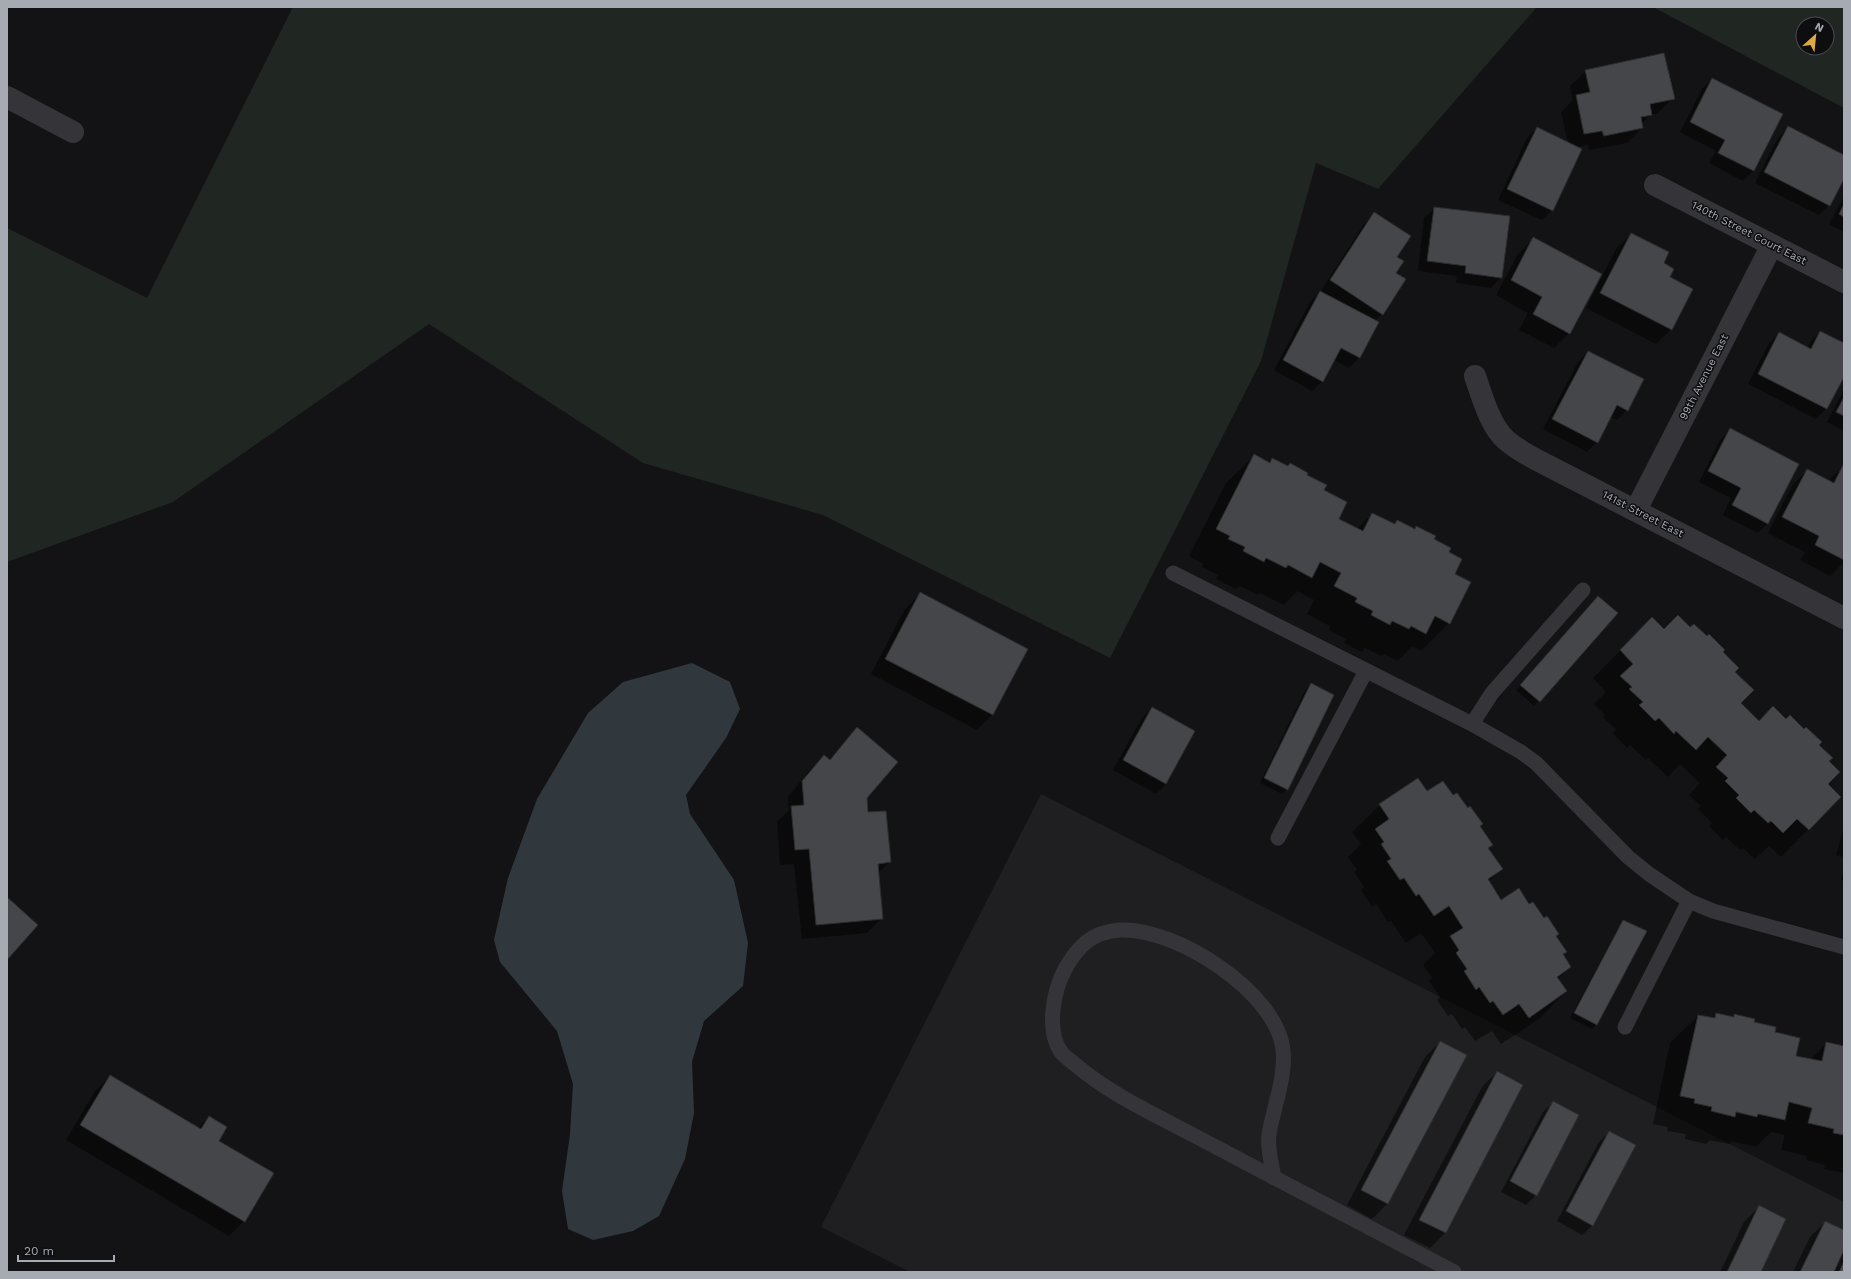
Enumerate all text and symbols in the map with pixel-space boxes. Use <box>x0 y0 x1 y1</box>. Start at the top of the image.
north arrow <box>1795 16 1835 56</box>
text: N <box>1813 20 1826 35</box>
street label: 140th Street Court East <box>1689 198 1809 268</box>
street label: 99th Avenue East <box>1677 332 1731 422</box>
street label: 141st Street East <box>1600 488 1686 540</box>
scale bar <box>18 1237 114 1263</box>
text: 20 m <box>24 1244 54 1258</box>

